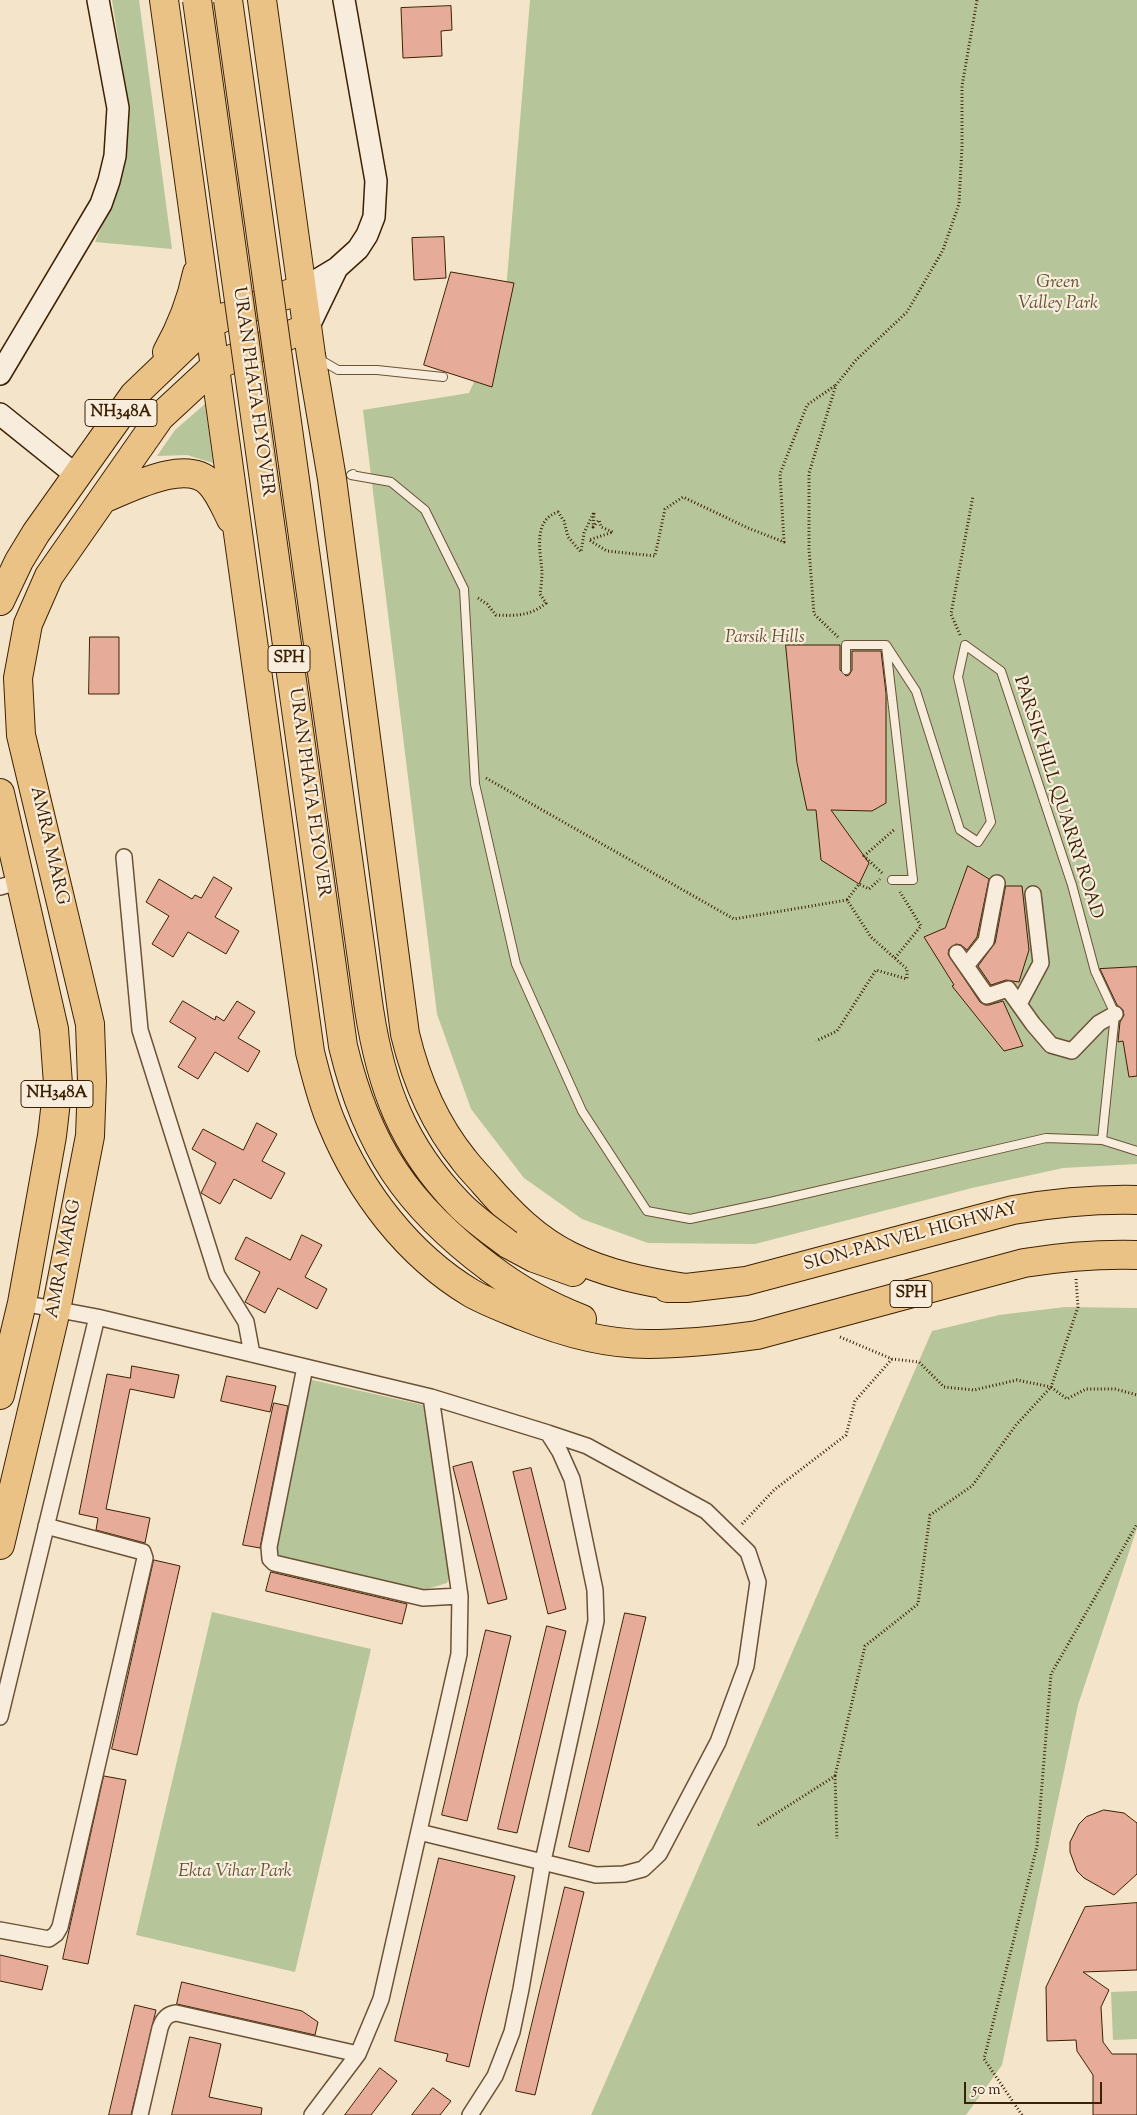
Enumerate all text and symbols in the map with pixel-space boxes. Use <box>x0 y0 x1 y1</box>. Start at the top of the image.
park label: Green Valley Park <box>1018 273 1098 316</box>
street label: URAN PHATA FLYOVER <box>227 286 277 498</box>
road number: NH348A <box>85 399 157 426</box>
park label: Parsik Hills <box>725 628 805 650</box>
road number: SPH <box>268 646 310 672</box>
street label: PARSIK HILL QUARRY ROAD <box>1007 674 1107 922</box>
street label: URAN PHATA FLYOVER <box>283 687 333 899</box>
street label: AMRA MARG <box>24 785 72 907</box>
road number: NH348A <box>21 1080 93 1108</box>
street label: AMRA MARG <box>43 1198 87 1320</box>
street label: SION-PANVEL HIGHWAY <box>802 1199 1020 1277</box>
road number: SPH <box>890 1280 932 1308</box>
park label: Ekta Vihar Park <box>178 1862 292 1884</box>
scale bar <box>967 2072 1104 2104</box>
text: 50 m <box>972 2080 1001 2101</box>

